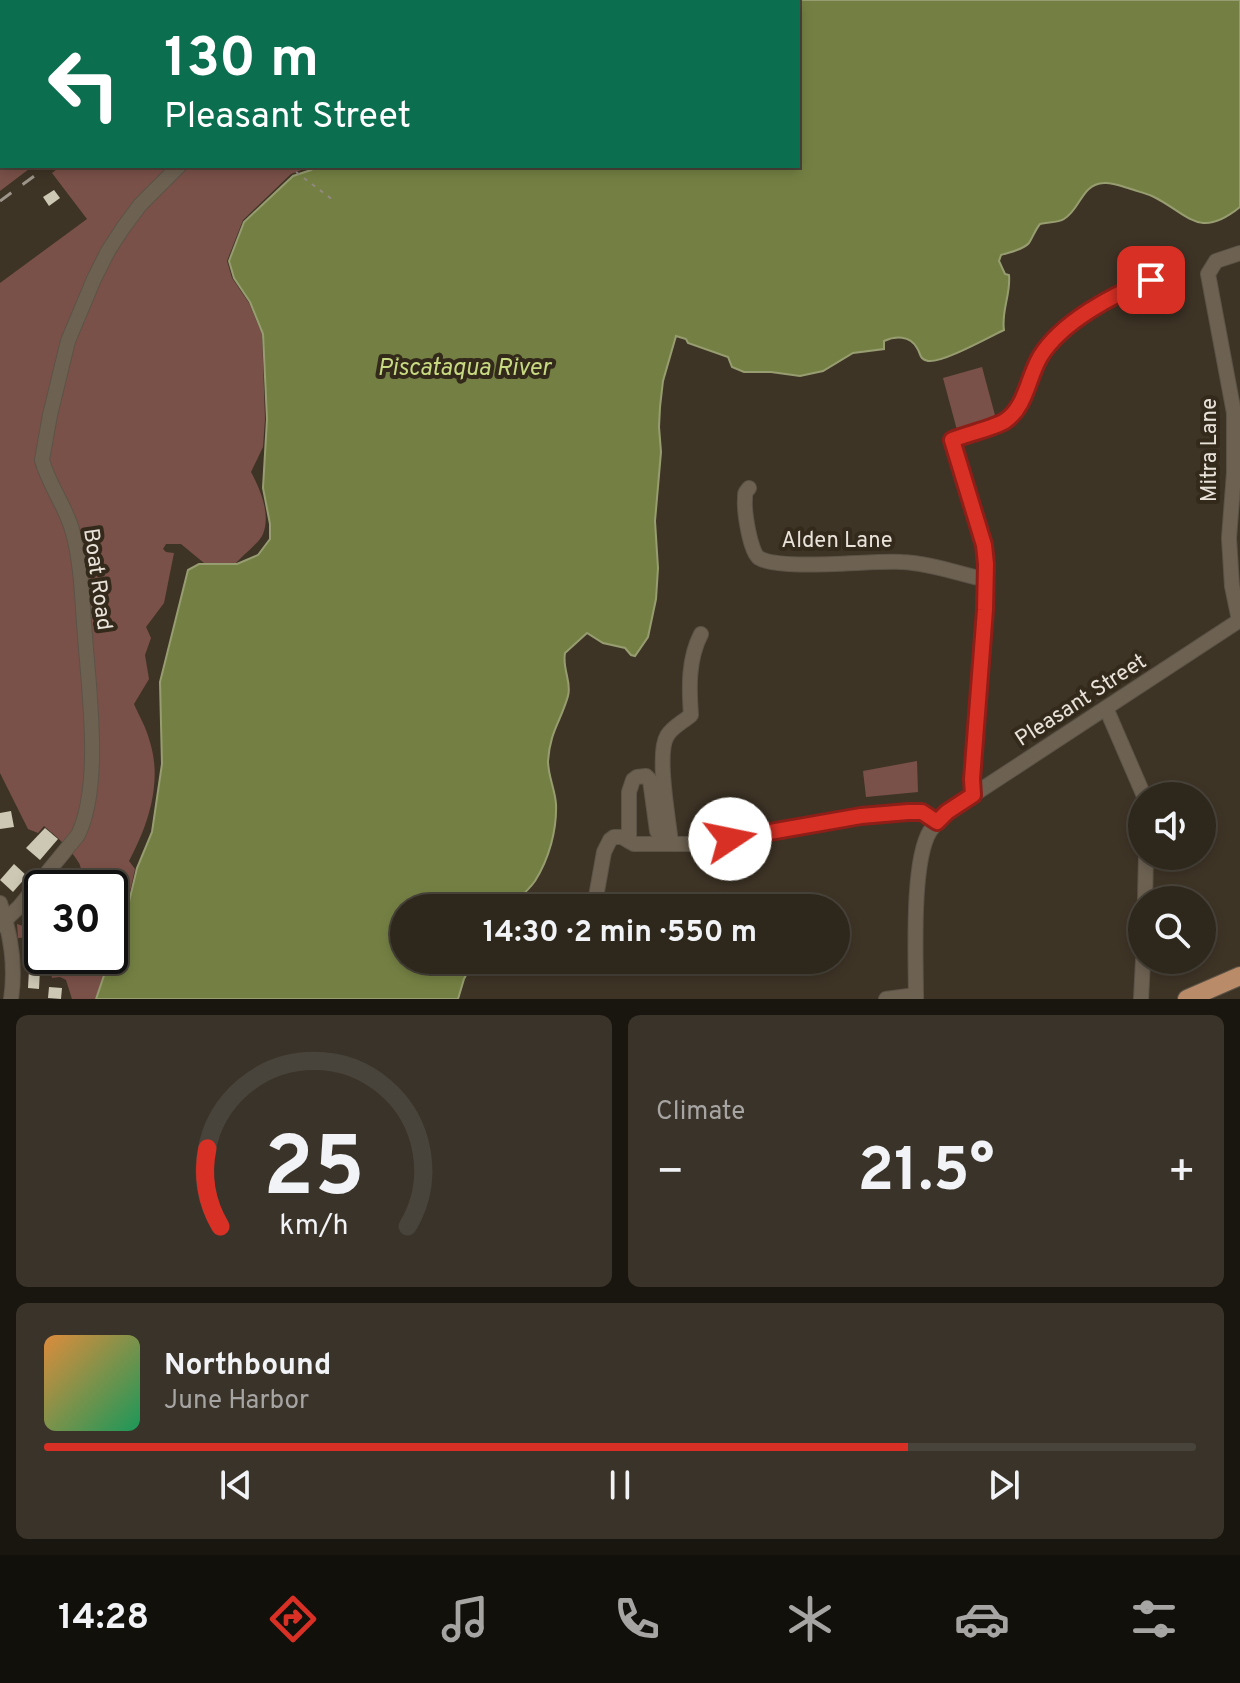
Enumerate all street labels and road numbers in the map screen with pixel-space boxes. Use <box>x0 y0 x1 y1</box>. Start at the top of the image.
street label: Mitra Lane <box>1197 398 1224 502</box>
street label: Boat Road <box>76 527 117 632</box>
street label: Alden Lane <box>781 528 893 555</box>
street label: Pleasant Street <box>1011 649 1152 754</box>

